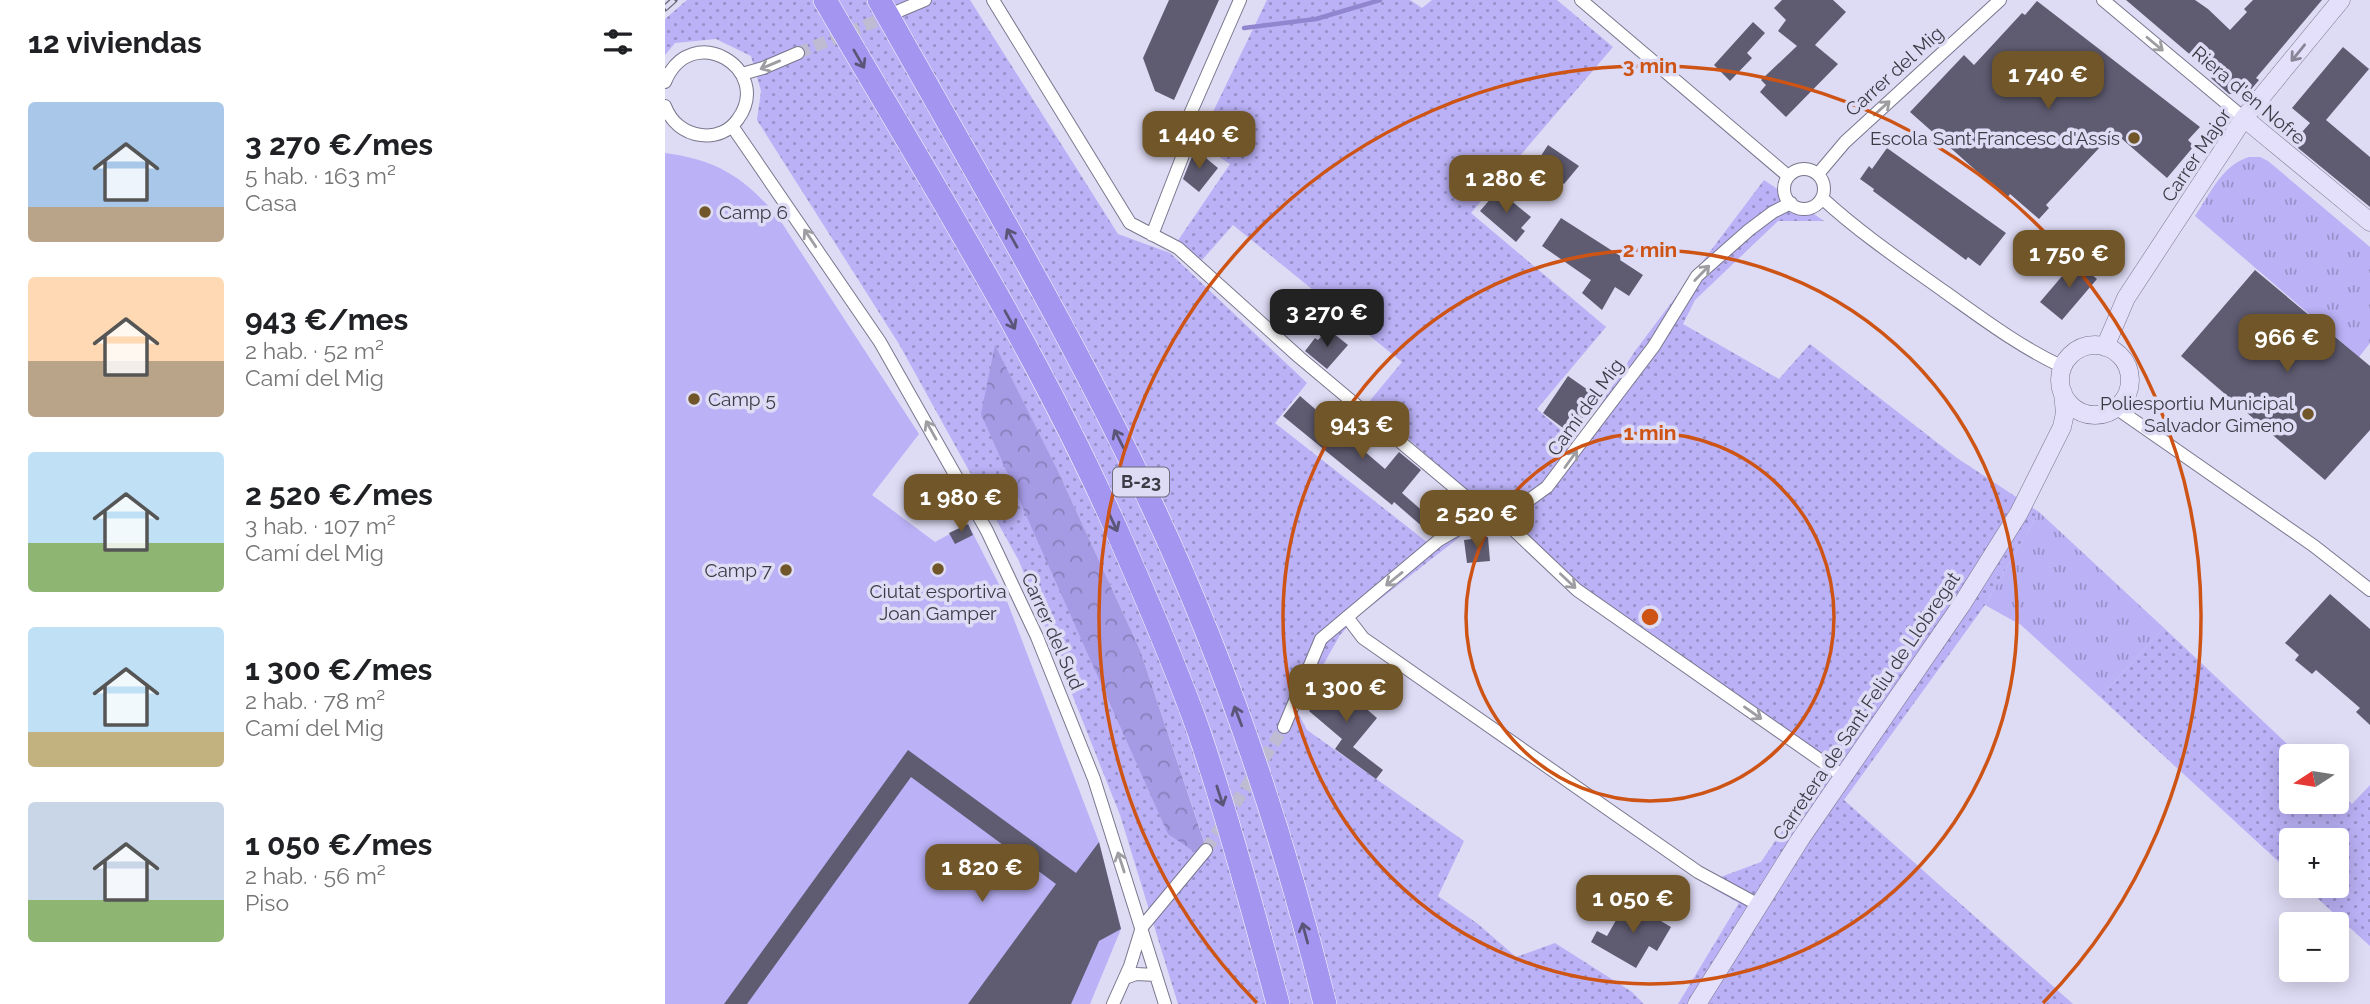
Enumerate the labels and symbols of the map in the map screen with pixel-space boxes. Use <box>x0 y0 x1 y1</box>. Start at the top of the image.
street label: Carrer del Mig <box>1841 21 1947 121</box>
one-way arrow <box>2146 36 2164 52</box>
street label: Riera d'en Nofre <box>2188 41 2310 149</box>
one-way arrow <box>2290 43 2306 61</box>
one-way arrow <box>853 48 866 69</box>
pin: 1 740 € <box>1983 52 2113 111</box>
text: 3 min <box>1623 53 1677 78</box>
one-way arrow <box>760 59 782 72</box>
one-way arrow <box>1873 99 1890 116</box>
street label: Carrer Major <box>2157 104 2235 206</box>
pin: 1 440 € <box>1134 111 1264 171</box>
place label: Escola Sant Francesc d'Assís <box>1870 127 2120 149</box>
marker: Escola Sant Francesc d'Assís <box>2126 130 2142 146</box>
pin: 1 280 € <box>1441 156 1571 215</box>
place label: Camp 6 <box>719 201 788 223</box>
marker: Camp 6 <box>697 204 713 220</box>
one-way arrow <box>802 229 817 248</box>
one-way arrow <box>1005 229 1019 249</box>
pin: 1 750 € <box>2004 230 2134 290</box>
text: 2 min <box>1623 237 1677 262</box>
one-way arrow <box>1693 265 1710 282</box>
pin: 3 270 € <box>1262 290 1392 349</box>
one-way arrow <box>1003 309 1017 329</box>
pin: 966 € <box>2238 314 2336 374</box>
street label: Camí del Mig <box>1542 354 1628 460</box>
place label: Camp 5 <box>708 388 776 410</box>
marker: Camp 5 <box>686 391 702 407</box>
place label: Poliesportiu Municipal Salvador Gimeno <box>2100 392 2295 436</box>
pin: 943 € <box>1313 402 1411 461</box>
marker: Poliesportiu Municipal Salvador Gimeno <box>2300 406 2316 422</box>
text: 1 min <box>1623 420 1677 445</box>
one-way arrow <box>924 421 938 441</box>
one-way arrow <box>1112 429 1126 450</box>
one-way arrow <box>1563 450 1578 468</box>
road number: B-23 <box>1113 468 1169 496</box>
pin: 1 980 € <box>896 475 1026 534</box>
pin: 2 520 € <box>1412 490 1542 550</box>
one-way arrow <box>1107 511 1120 532</box>
place label: Camp 7 <box>704 559 772 581</box>
marker: Ciutat esportiva Joan Gamper <box>930 561 946 577</box>
marker: Camp 7 <box>778 562 794 578</box>
street label: Carretera de Sant Feliu de Llobregat <box>1768 567 1965 844</box>
street label: Carrer del Sud <box>1017 569 1089 693</box>
one-way arrow <box>1385 571 1403 587</box>
one-way arrow <box>1559 572 1576 589</box>
place label: Ciutat esportiva Joan Gamper <box>869 580 1007 624</box>
centre of rings <box>1638 605 1662 629</box>
pin: 1 300 € <box>1281 664 1411 724</box>
one-way arrow <box>1230 705 1243 727</box>
one-way arrow <box>1743 706 1762 720</box>
north arrow <box>2279 744 2349 814</box>
one-way arrow <box>1214 785 1227 807</box>
pin: 1 820 € <box>917 844 1047 904</box>
one-way arrow <box>1114 851 1126 873</box>
pin: 1 050 € <box>1568 876 1698 935</box>
one-way arrow <box>1298 922 1311 944</box>

